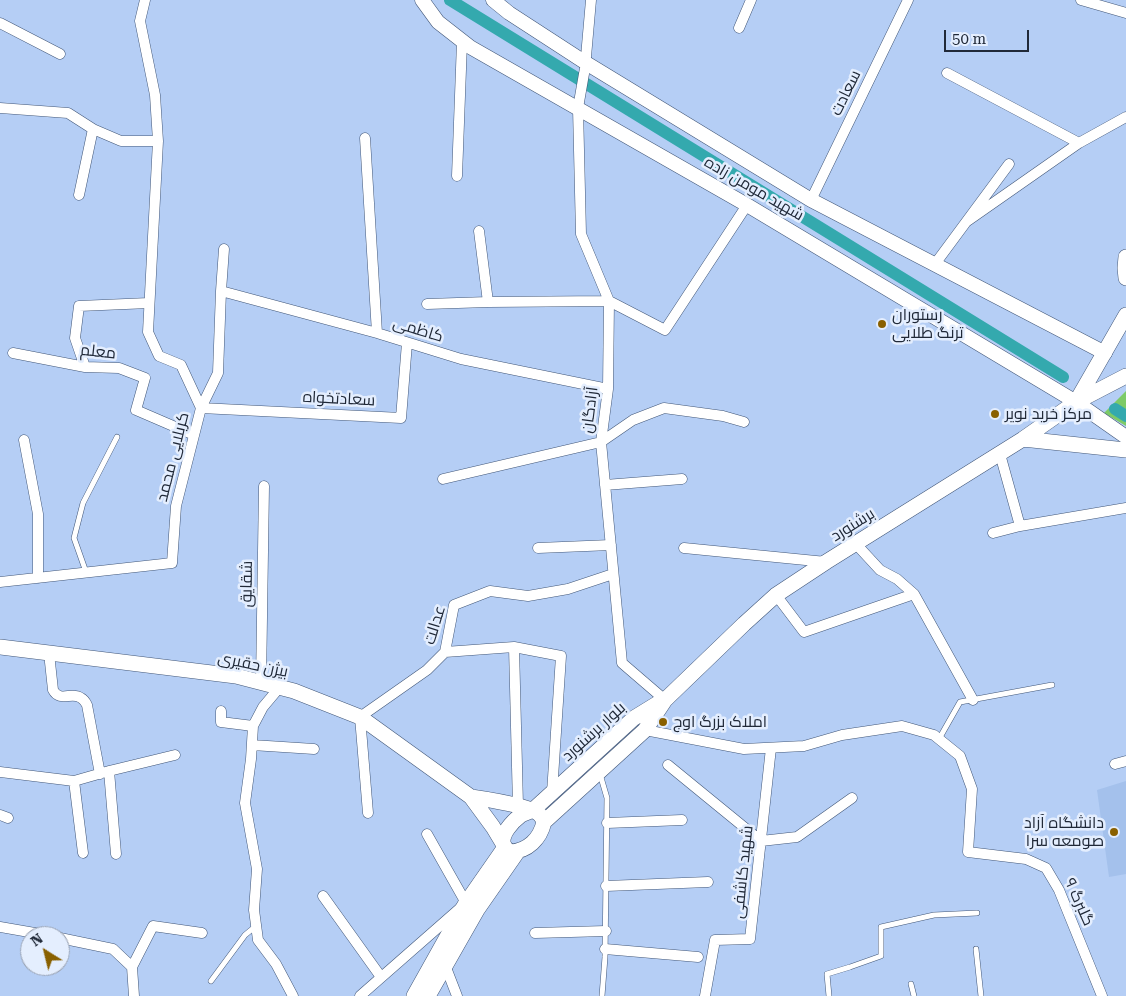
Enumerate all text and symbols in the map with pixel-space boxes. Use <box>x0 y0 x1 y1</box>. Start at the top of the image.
scale bar <box>946 20 1031 52</box>
text: 50 m <box>952 30 986 48</box>
street label: سعادت <box>827 67 865 119</box>
street label: شهید مومن زاده <box>701 153 807 225</box>
place label: رستوران ترنگ طلایی <box>892 305 964 343</box>
street label: کاظمی <box>391 313 445 347</box>
marker: رستوران ترنگ طلایی <box>876 318 888 330</box>
street label: معلم <box>79 341 117 363</box>
street label: آزادگان <box>578 386 602 434</box>
street label: سعادتخواه <box>302 388 376 410</box>
place label: مرکز خرید نویر <box>1005 404 1092 424</box>
marker: مرکز خرید نویر <box>989 408 1001 420</box>
street label: کربلایی محمد <box>153 410 193 504</box>
street label: برشنورد <box>827 504 879 546</box>
street label: شقایق <box>237 560 257 608</box>
street label: عدالت <box>420 603 450 647</box>
street label: بیژن حقیری <box>216 648 290 682</box>
street label: بلوار برشنورد <box>558 698 630 766</box>
place label: املاک بزرگ اوج <box>673 712 767 732</box>
marker: املاک بزرگ اوج <box>657 716 669 728</box>
place label: دانشگاه آزاد صومعه سرا <box>1024 813 1104 851</box>
street label: شهید کاشفی <box>729 825 757 919</box>
marker: دانشگاه آزاد صومعه سرا <box>1108 826 1120 838</box>
street label: گلبرگ ۹ <box>1060 875 1098 929</box>
north arrow <box>20 926 70 976</box>
text: N <box>28 930 46 949</box>

